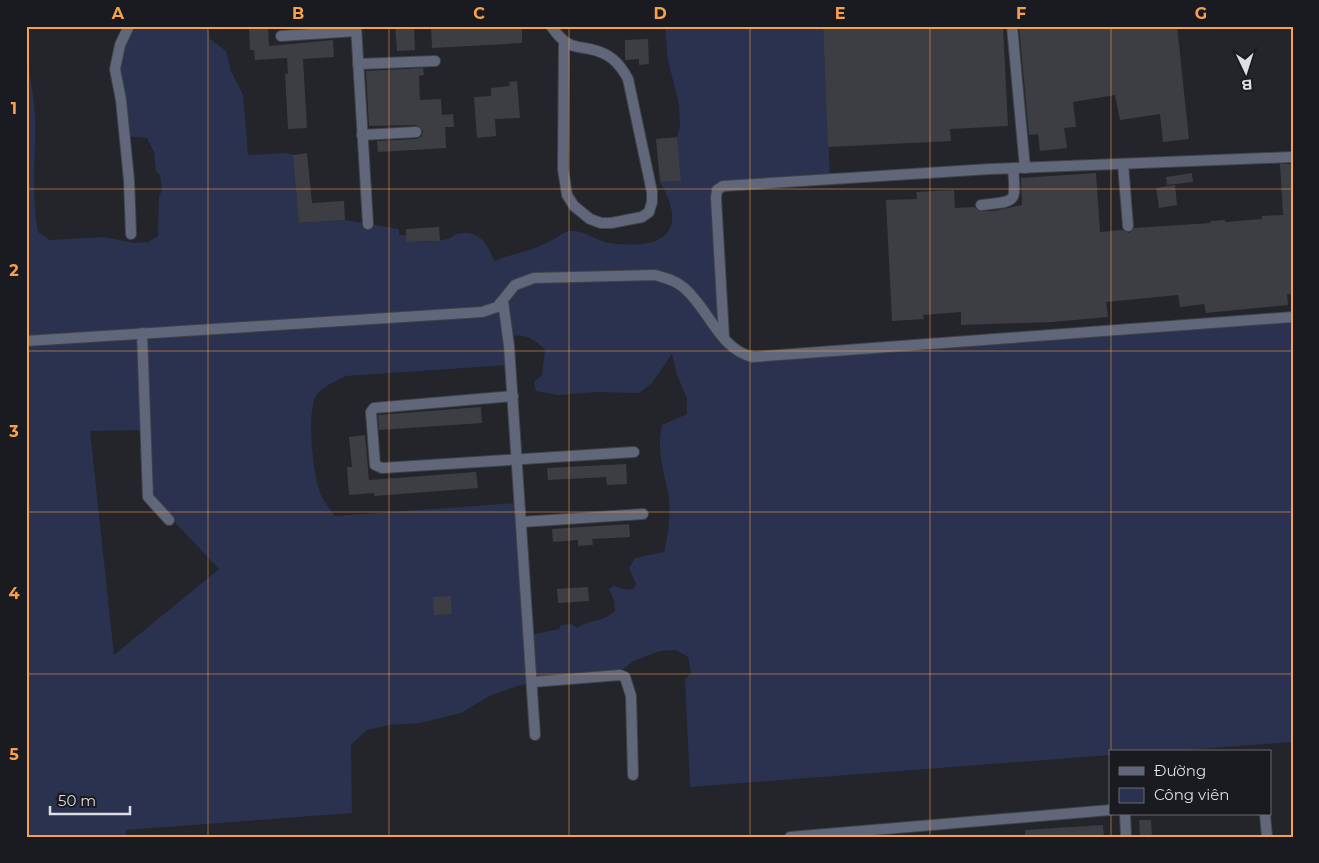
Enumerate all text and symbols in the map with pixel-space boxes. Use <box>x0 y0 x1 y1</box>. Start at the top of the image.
text: A <box>111 4 125 23</box>
text: B <box>292 4 304 23</box>
text: C <box>473 4 485 23</box>
text: D <box>653 4 667 23</box>
text: E <box>835 4 845 23</box>
text: F <box>1016 4 1026 23</box>
text: G <box>1195 4 1207 23</box>
north arrow <box>1222 48 1272 98</box>
text: B <box>1241 76 1253 94</box>
text: 1 <box>11 99 17 118</box>
text: 2 <box>9 261 19 280</box>
text: 3 <box>8 422 19 441</box>
text: 4 <box>8 584 20 603</box>
text: 5 <box>9 745 19 764</box>
legend <box>1109 750 1272 816</box>
text: Đường <box>1154 761 1206 780</box>
scale bar <box>50 783 130 815</box>
text: Công viên <box>1154 785 1229 804</box>
text: 50 m <box>58 791 96 810</box>

